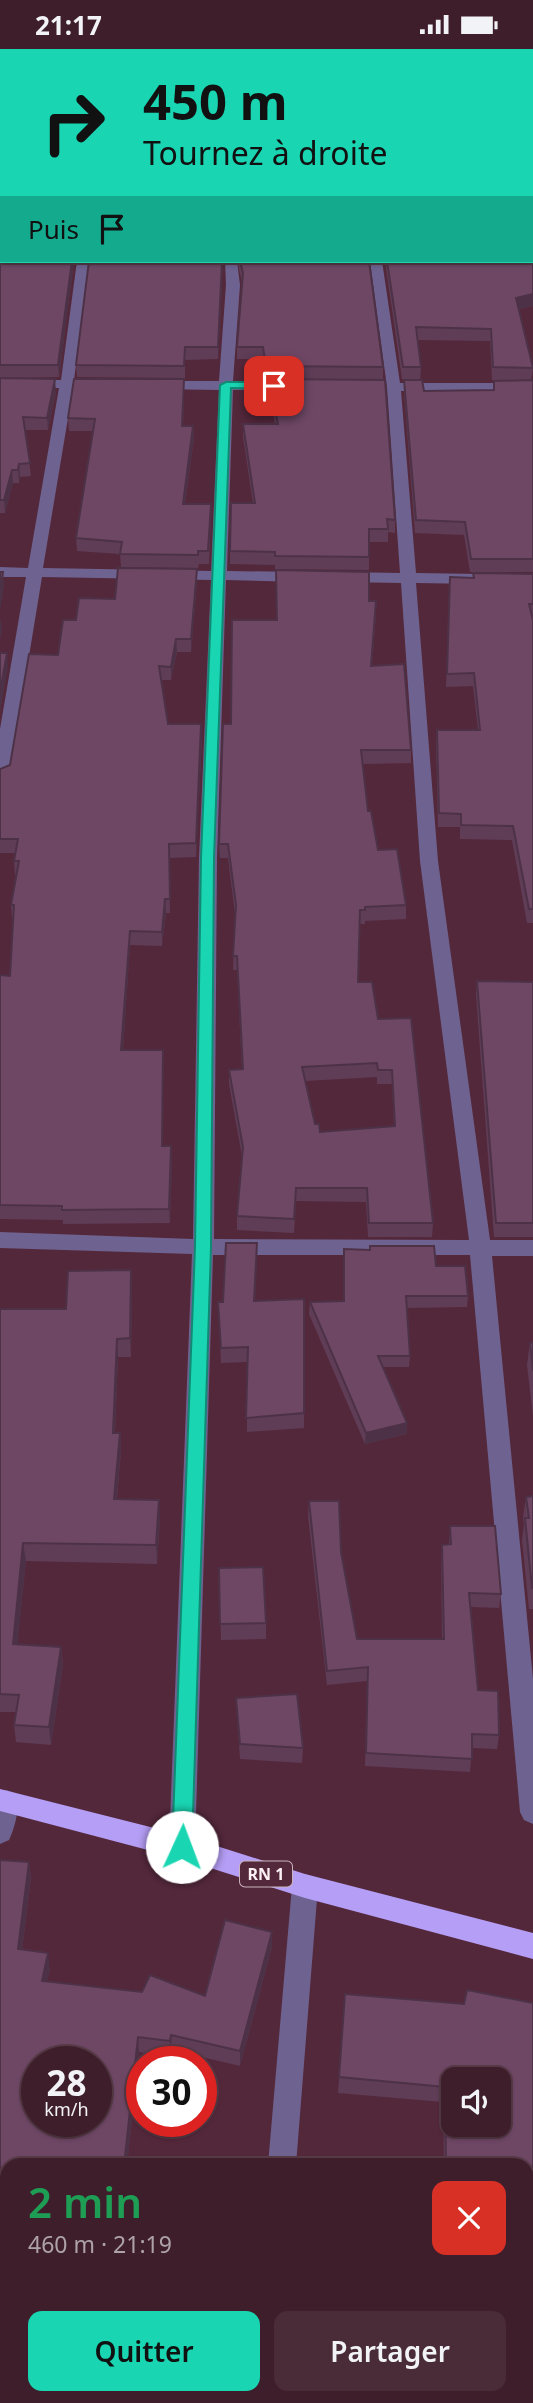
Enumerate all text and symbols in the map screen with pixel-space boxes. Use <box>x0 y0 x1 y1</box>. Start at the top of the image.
text: 21:17 <box>35 7 102 43</box>
text: 450 m <box>143 68 288 134</box>
icon: right <box>28 77 119 168</box>
text: Tournez à droite <box>143 131 388 174</box>
icon: arrive <box>93 210 131 248</box>
text: Puis <box>28 211 79 247</box>
pin <box>244 356 304 416</box>
icon: arrive <box>255 367 293 405</box>
position arrow <box>145 1810 219 1884</box>
road number: RN 1 <box>240 1861 292 1887</box>
speed limit sign: 30 <box>126 2046 217 2137</box>
text: 28 <box>46 2059 87 2106</box>
map controls <box>441 2067 511 2137</box>
button: sound <box>441 2067 511 2137</box>
text: km/h <box>44 2097 89 2121</box>
text: 2 min <box>28 2173 142 2230</box>
button: close <box>432 2181 506 2255</box>
text: 460 m · 21:19 <box>28 2228 172 2260</box>
button: Quitter <box>28 2311 260 2391</box>
button: Partager <box>274 2311 506 2391</box>

